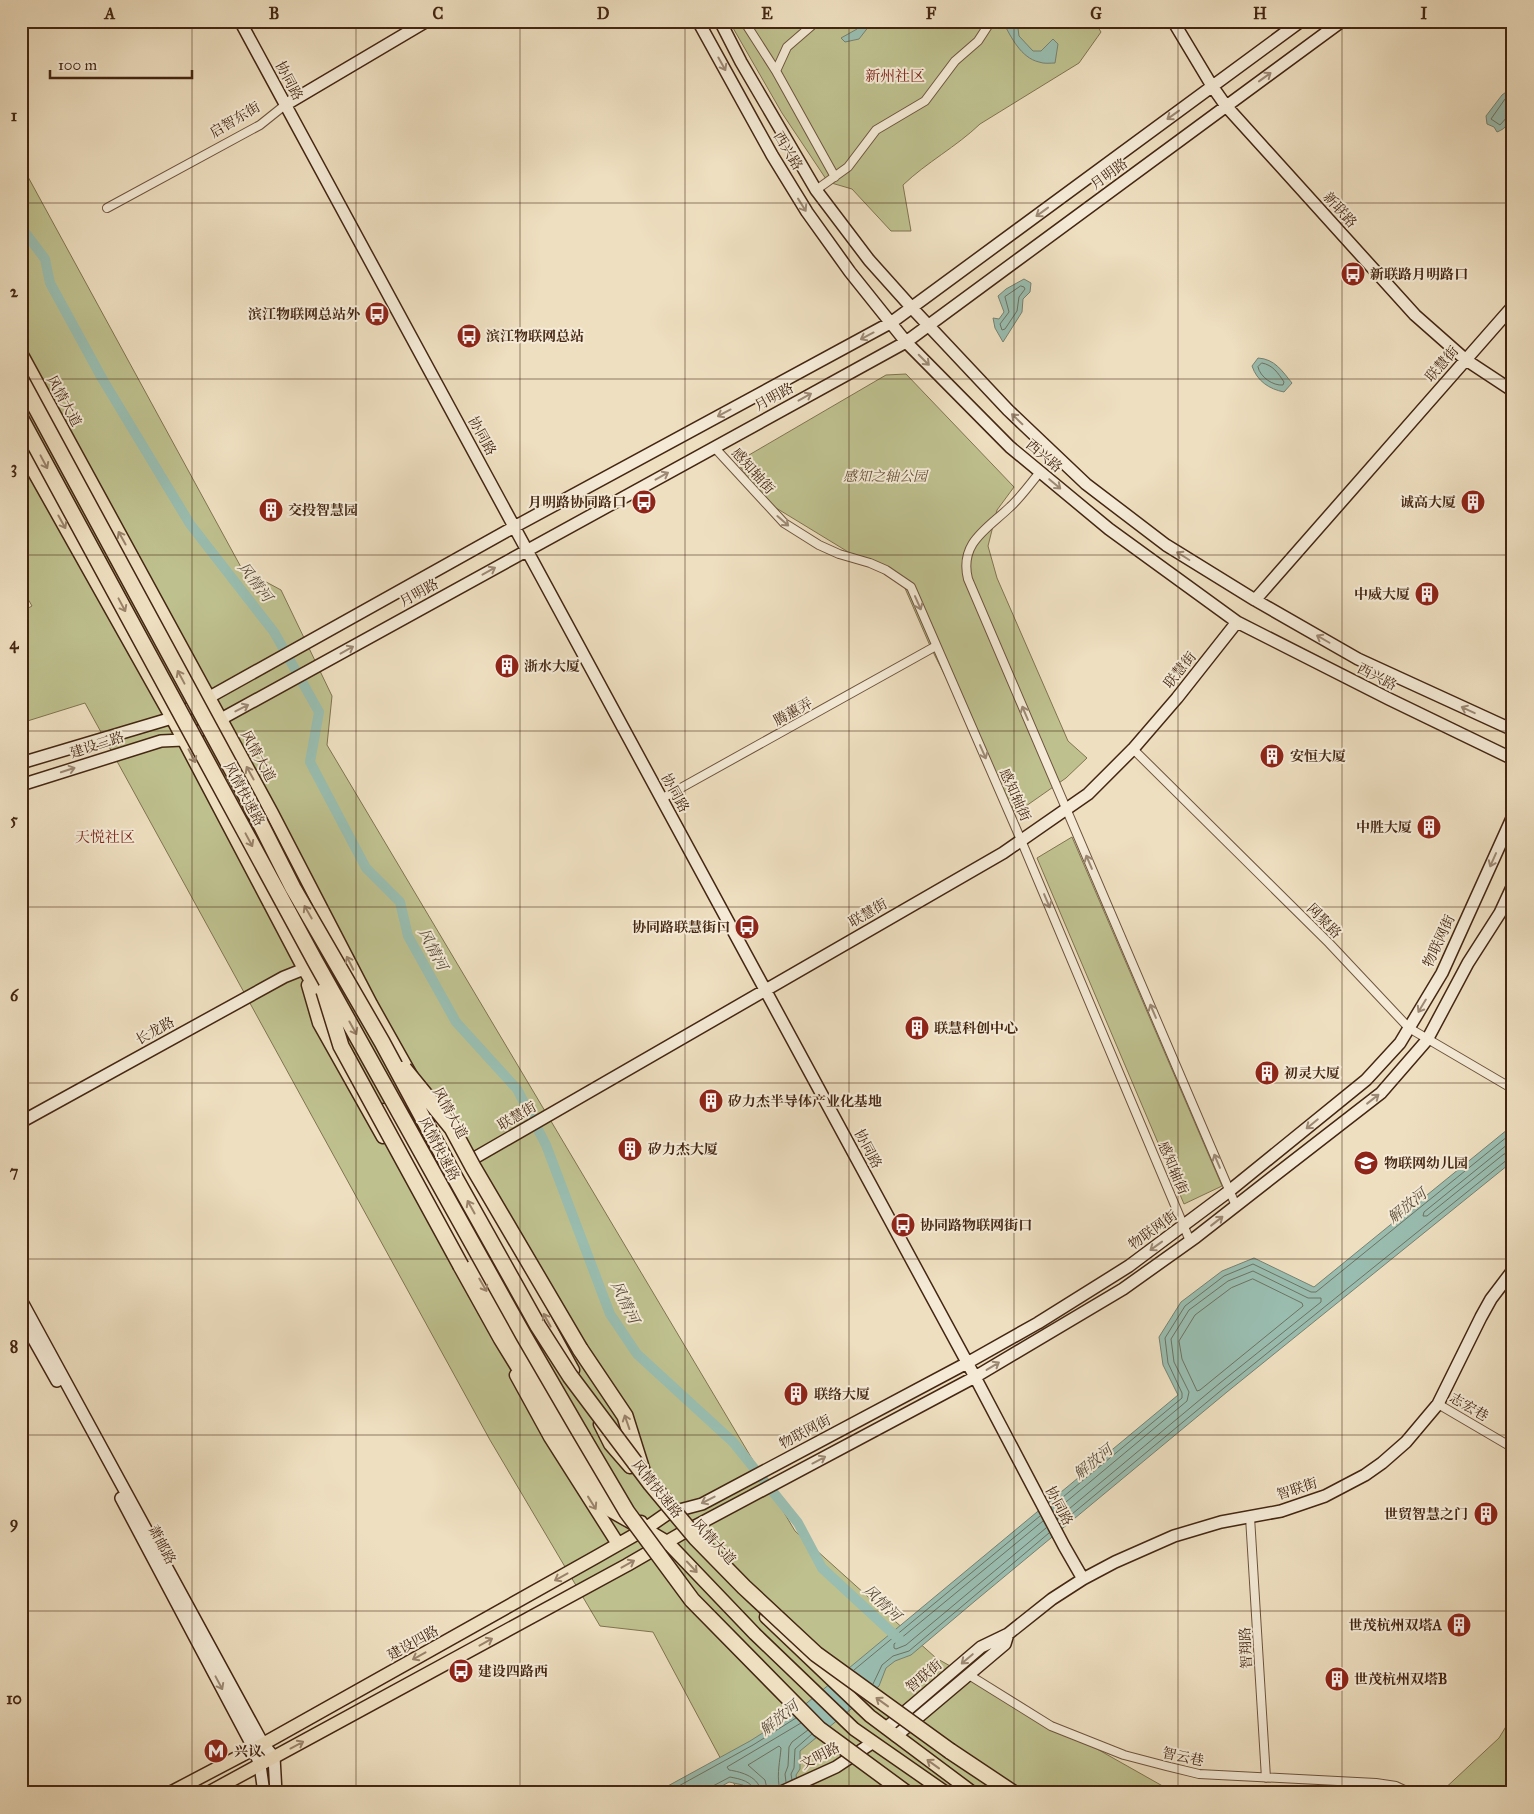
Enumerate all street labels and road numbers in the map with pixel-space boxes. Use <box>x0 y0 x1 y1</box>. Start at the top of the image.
street label: 协同路 <box>272 58 306 104</box>
street label: 启智东街 <box>207 98 263 142</box>
street label: 西兴路 <box>770 129 806 173</box>
street label: 月明路 <box>1087 155 1131 193</box>
street label: 新联路 <box>1320 189 1360 231</box>
street label: 联慧街 <box>1422 343 1462 385</box>
street label: 风情大道 <box>43 372 85 430</box>
street label: 月明路 <box>752 379 796 415</box>
street label: 协同路 <box>464 414 500 458</box>
street label: 西兴路 <box>1022 436 1066 476</box>
street label: 感知轴街 <box>728 445 778 497</box>
street label: 月明路 <box>397 575 441 611</box>
street label: 联慧街 <box>1160 648 1200 692</box>
street label: 西兴路 <box>1354 660 1400 694</box>
street label: 腾蕙弄 <box>771 694 815 730</box>
street label: 风情大道 <box>237 727 279 785</box>
street label: 建设三路 <box>68 728 126 762</box>
street label: 风情快速路 <box>220 759 268 829</box>
street label: 感知轴街 <box>996 766 1034 824</box>
street label: 协同路 <box>657 771 693 815</box>
street label: 联慧街 <box>846 895 890 931</box>
street label: 网聚路 <box>1303 900 1345 942</box>
street label: 物联网街 <box>1419 912 1459 970</box>
street label: 长龙路 <box>133 1013 177 1049</box>
street label: 风情大道 <box>429 1084 471 1142</box>
street label: 联慧街 <box>495 1098 539 1134</box>
street label: 风情快速路 <box>415 1114 463 1184</box>
street label: 协同路 <box>851 1126 885 1172</box>
street label: 感知轴街 <box>1154 1139 1192 1197</box>
street label: 物联网街 <box>1125 1207 1181 1253</box>
street label: 志宏巷 <box>1447 1389 1491 1425</box>
street label: 物联网街 <box>776 1411 834 1453</box>
street label: 风情快速路 <box>628 1456 686 1522</box>
street label: 智联街 <box>1274 1474 1320 1504</box>
street label: 协同路 <box>1042 1483 1076 1529</box>
street label: 风情大道 <box>689 1516 739 1568</box>
street label: 萧邮路 <box>145 1522 179 1568</box>
street label: 建设四路 <box>384 1622 442 1664</box>
street label: 智翔路 <box>1236 1627 1256 1669</box>
street label: 智联街 <box>902 1656 946 1696</box>
street label: 文明路 <box>797 1739 843 1773</box>
street label: 智云巷 <box>1161 1744 1205 1770</box>

